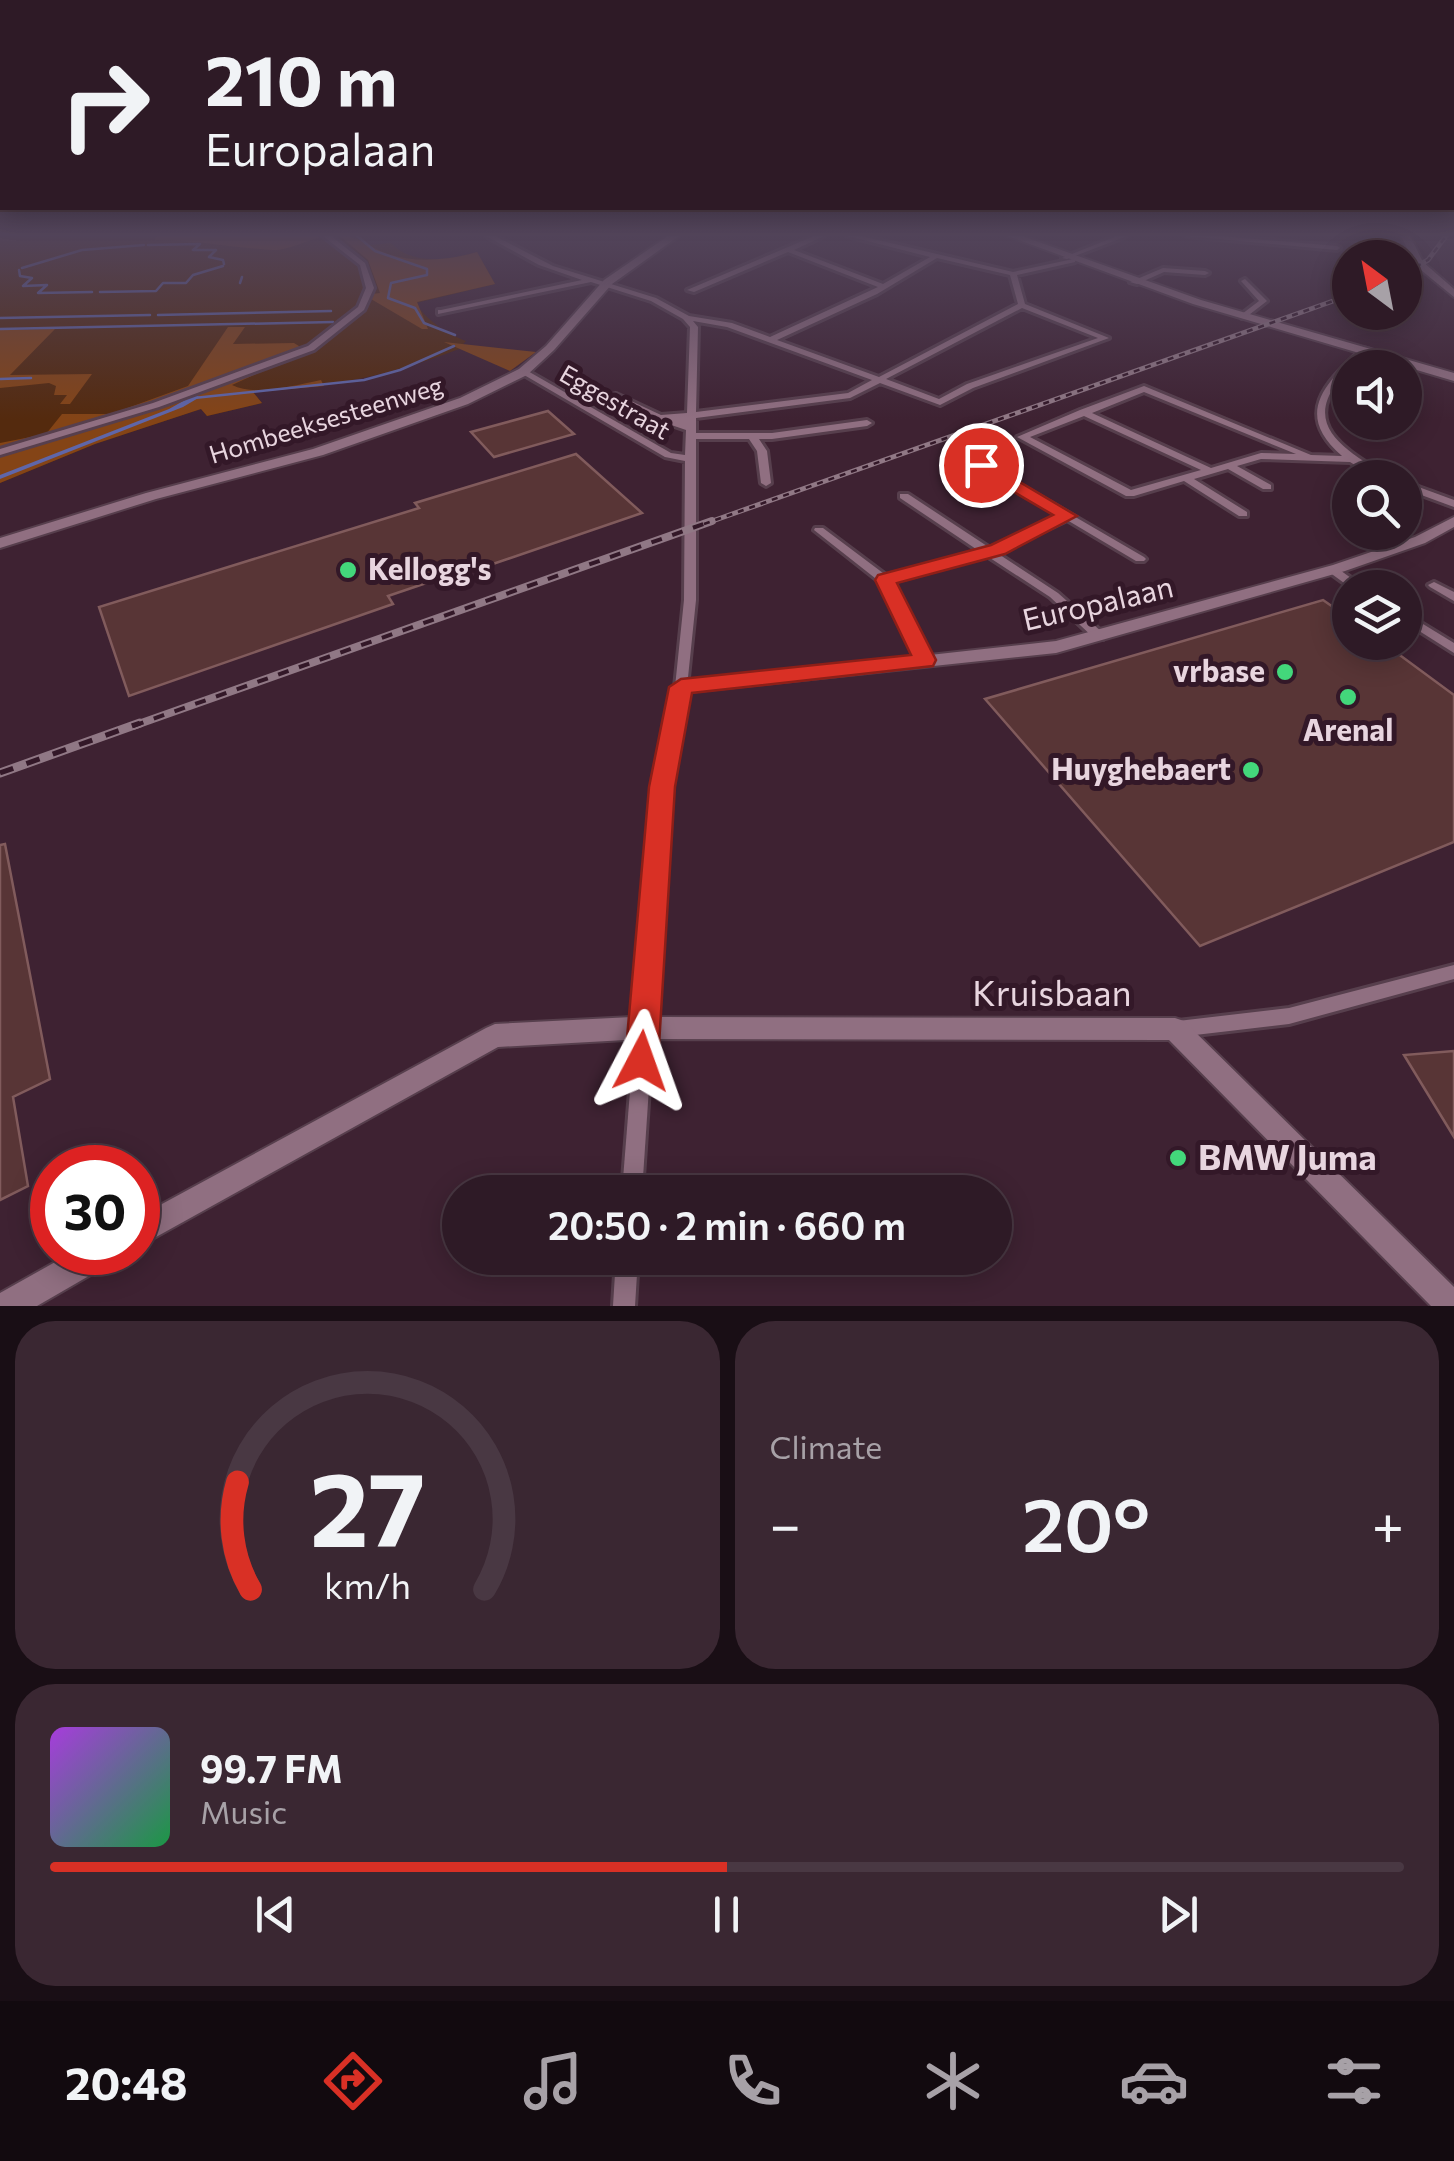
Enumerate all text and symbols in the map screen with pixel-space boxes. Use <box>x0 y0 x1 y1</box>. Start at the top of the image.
text: 210 m <box>205 35 397 120</box>
icon: right <box>40 40 170 170</box>
text: Europalaan <box>205 120 435 175</box>
north arrow <box>1332 240 1422 330</box>
map controls <box>1332 240 1422 660</box>
button: sound <box>1332 350 1422 440</box>
street label: Eggestraat <box>555 357 676 445</box>
street label: Hombeeksesteenweg <box>205 369 447 469</box>
pin <box>939 423 1024 508</box>
icon: arrive <box>954 438 1009 493</box>
button: search <box>1332 460 1422 550</box>
place label: Kellogg's <box>368 549 492 586</box>
marker: Kellogg's <box>337 559 359 581</box>
street label: Europalaan <box>1018 566 1176 637</box>
button: layers <box>1332 570 1422 660</box>
place label: vrbase <box>1173 651 1265 688</box>
marker: vrbase <box>1274 661 1296 683</box>
marker: Arenal <box>1337 686 1359 708</box>
place label: Arenal <box>1303 710 1393 747</box>
place label: Huyghebaert <box>1051 749 1231 786</box>
marker: Huyghebaert <box>1240 759 1262 781</box>
street label: Kruisbaan <box>972 970 1132 1013</box>
position arrow <box>589 1009 693 1113</box>
place label: BMW Juma <box>1198 1134 1377 1177</box>
speed limit sign: 30 <box>30 1145 160 1275</box>
marker: BMW Juma <box>1167 1147 1189 1169</box>
text: 20:50 · 2 min · 660 m <box>548 1201 906 1248</box>
text: Climate <box>770 1426 882 1466</box>
text: 27 <box>309 1441 425 1568</box>
text: 20° <box>1022 1476 1150 1567</box>
text: − <box>770 1489 801 1556</box>
text: + <box>1372 1489 1404 1556</box>
text: km/h <box>324 1563 411 1606</box>
text: 99.7 FM <box>200 1744 343 1791</box>
text: Music <box>200 1791 287 1831</box>
icon: previous <box>248 1887 303 1942</box>
icon: pause <box>699 1887 754 1942</box>
icon: next <box>1151 1887 1206 1942</box>
icon: directions <box>318 2046 388 2116</box>
icon: music <box>518 2046 588 2116</box>
icon: phone <box>718 2046 788 2116</box>
icon: climate <box>918 2046 988 2116</box>
icon: car <box>1119 2046 1189 2116</box>
icon: filters <box>1319 2046 1389 2116</box>
text: 20:48 <box>65 2054 188 2109</box>

